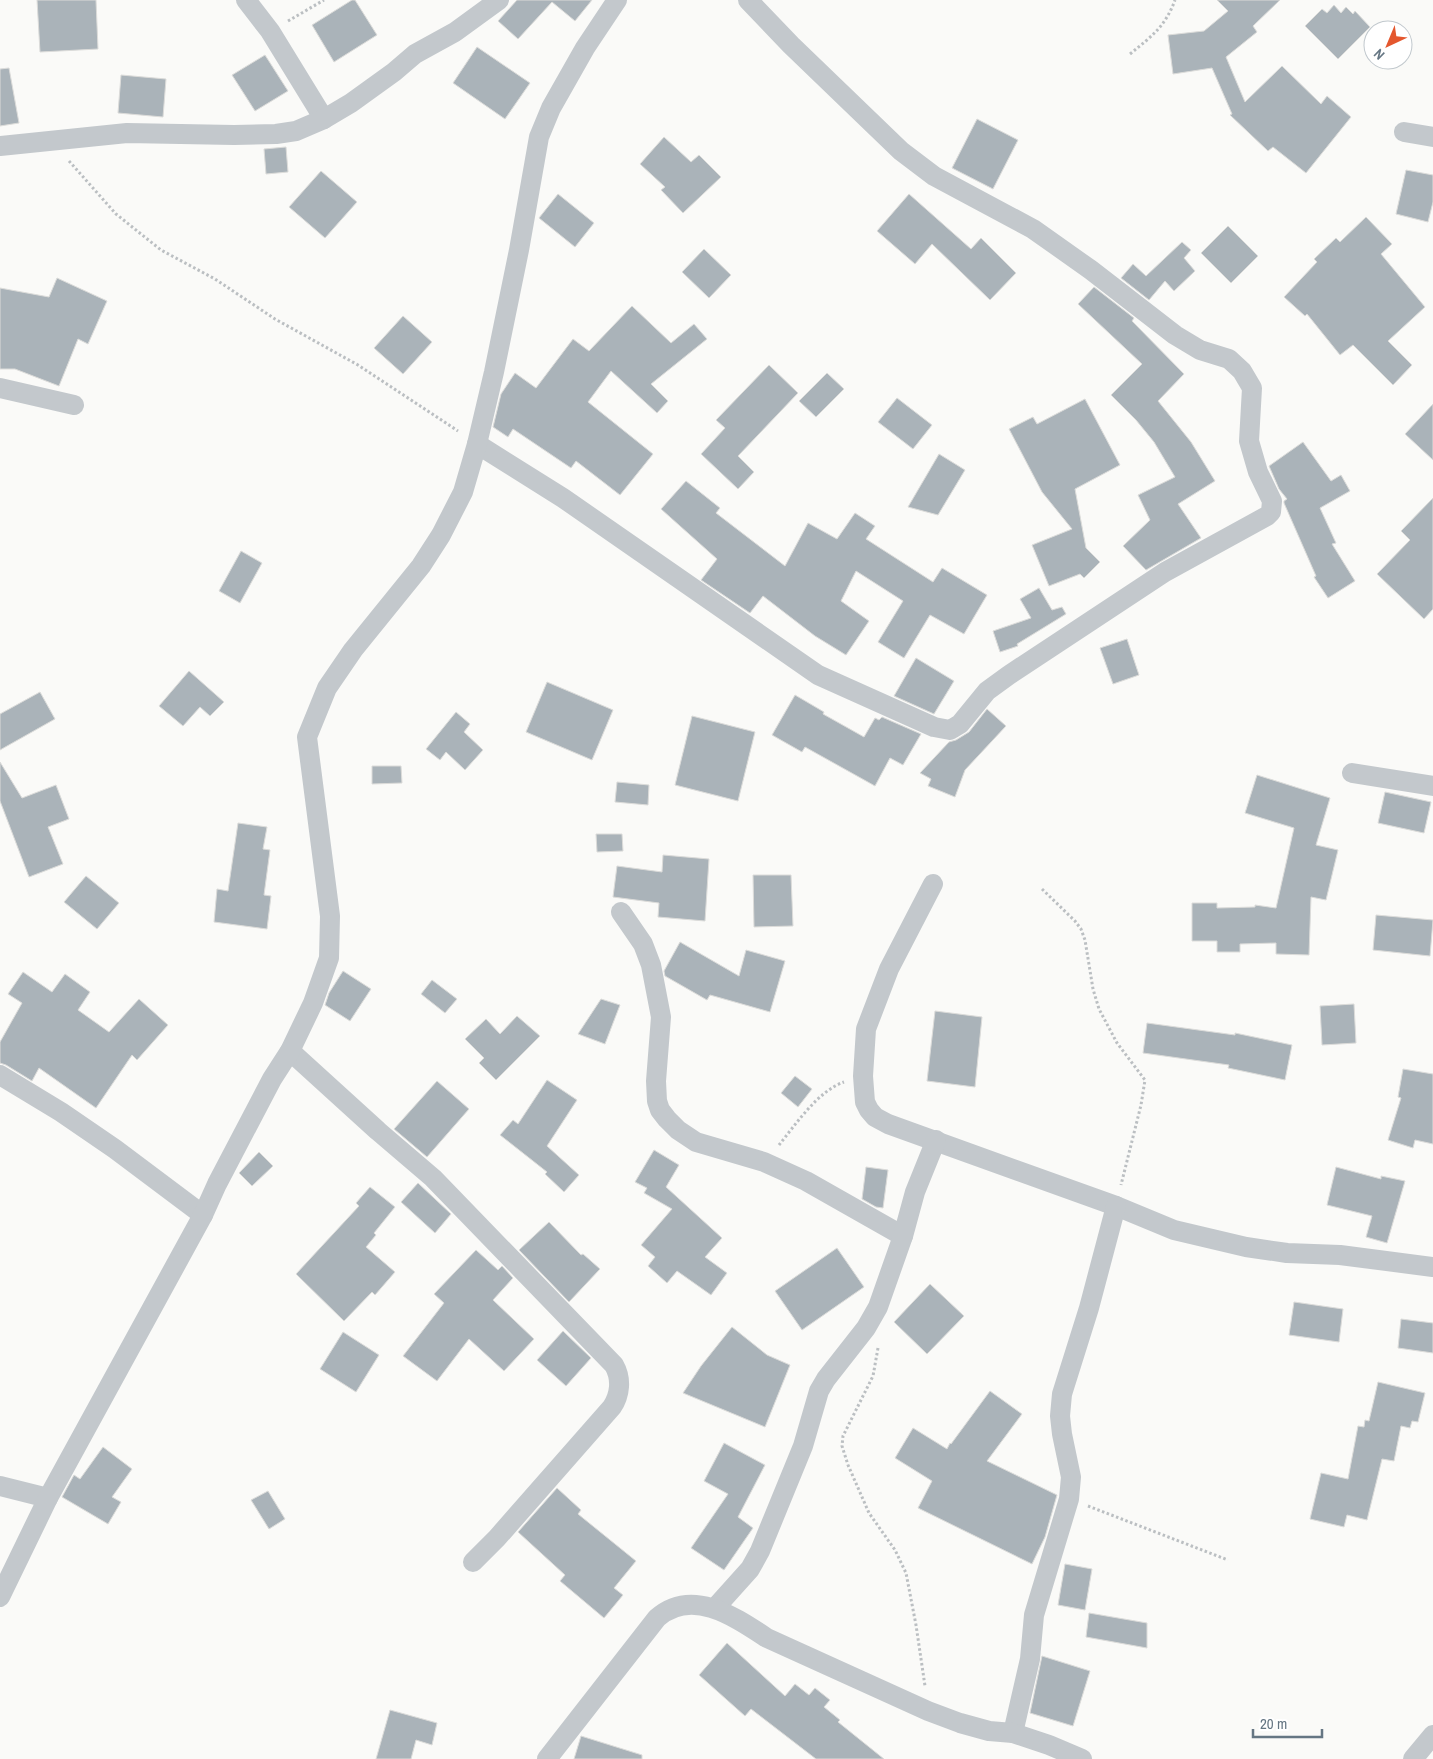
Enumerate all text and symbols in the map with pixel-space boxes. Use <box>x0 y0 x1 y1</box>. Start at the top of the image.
north arrow <box>1363 20 1413 70</box>
text: N <box>1370 45 1388 64</box>
scale bar <box>1253 1706 1322 1738</box>
text: 20 m <box>1260 1713 1287 1734</box>

